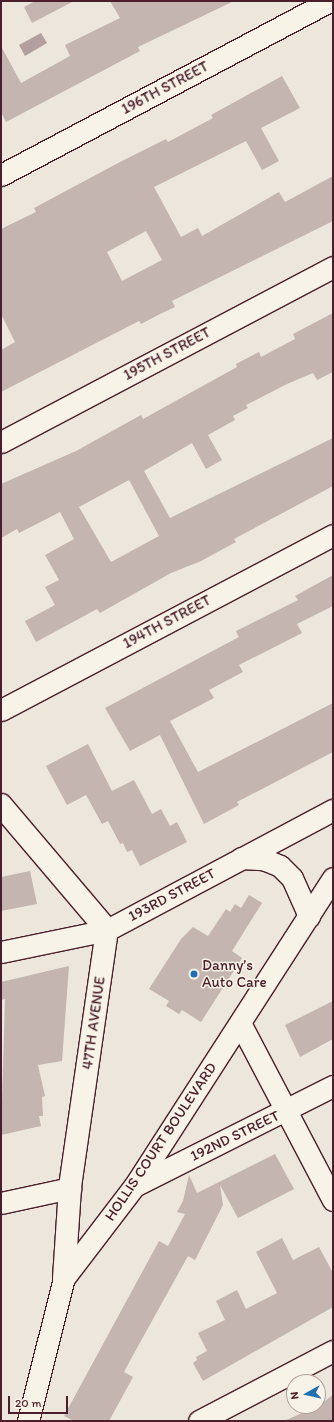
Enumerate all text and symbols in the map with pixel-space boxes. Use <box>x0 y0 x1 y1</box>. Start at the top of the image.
street label: 196TH STREET <box>118 57 212 119</box>
street label: 195TH STREET <box>120 324 214 384</box>
street label: 194TH STREET <box>120 591 214 653</box>
street label: 193RD STREET <box>125 864 219 926</box>
place label: Danny’s Auto Care <box>202 956 267 991</box>
marker: Danny’s Auto Care <box>189 969 199 979</box>
street label: 47TH AVENUE <box>79 976 109 1070</box>
street label: HOLLIS COURT BOULEVARD <box>101 1059 221 1225</box>
street label: 192ND STREET <box>188 1107 282 1165</box>
north arrow <box>286 1374 326 1414</box>
scale bar <box>10 1388 70 1414</box>
text: N <box>288 1391 302 1400</box>
text: 20 m <box>15 1396 42 1410</box>

